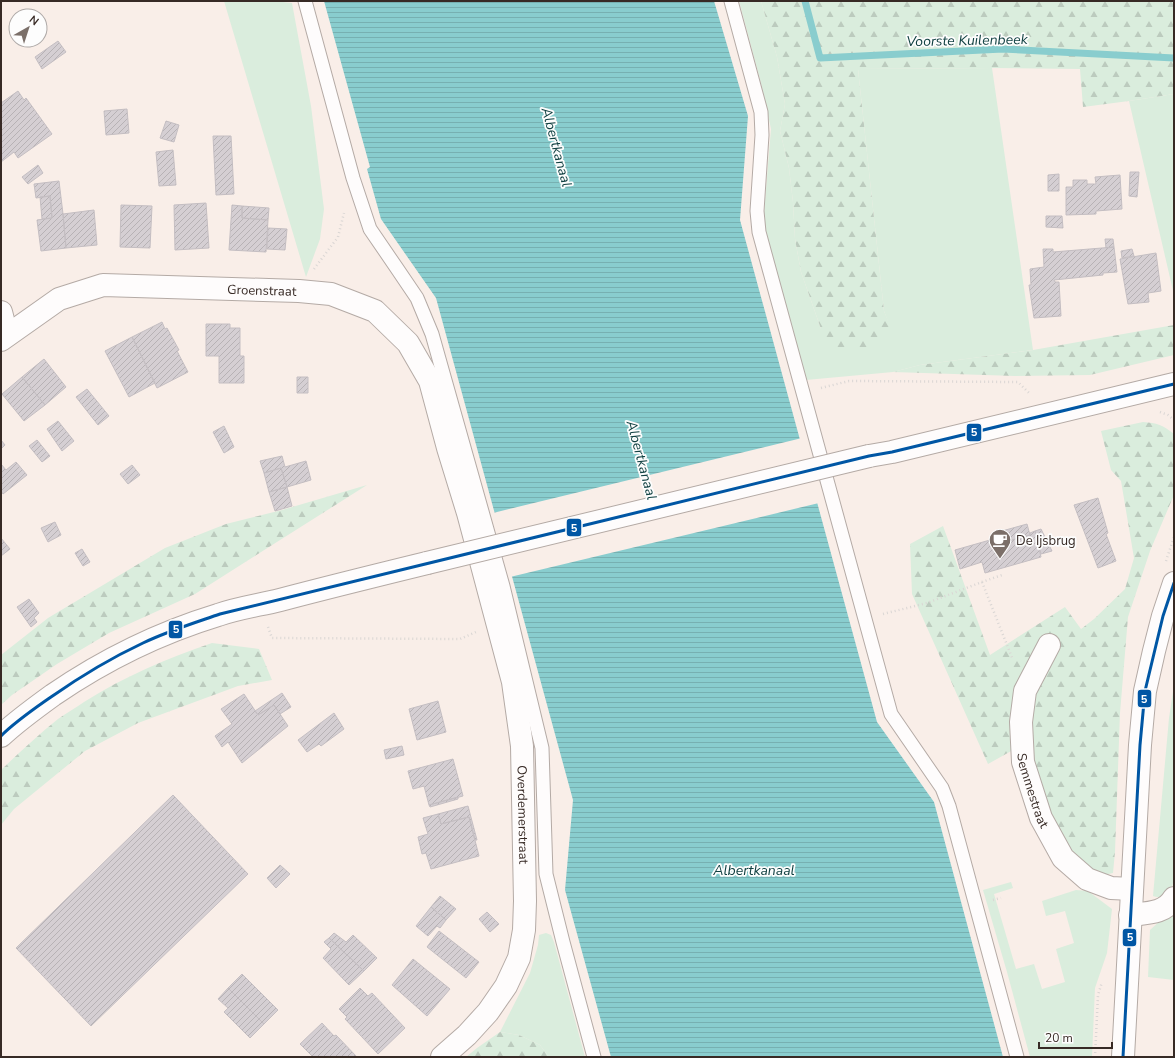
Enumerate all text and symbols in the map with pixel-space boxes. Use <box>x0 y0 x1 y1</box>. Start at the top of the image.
north arrow <box>8 8 48 48</box>
text: N <box>26 12 42 29</box>
water label: Voorste Kuilenbeek <box>906 30 1029 51</box>
water label: Albertkanaal <box>537 104 576 189</box>
street label: Groenstraat <box>227 281 297 301</box>
water label: Albertkanaal <box>622 417 661 502</box>
line badge: 5 <box>966 423 982 442</box>
text: 5 <box>971 425 978 440</box>
line badge: 5 <box>566 518 582 537</box>
text: 5 <box>571 521 578 536</box>
cafe icon: De Ijsbrug <box>987 527 1013 560</box>
place label: De Ijsbrug <box>1016 532 1076 550</box>
line badge: 5 <box>168 620 183 639</box>
text: 5 <box>173 622 180 637</box>
line badge: 5 <box>1137 689 1152 708</box>
text: 5 <box>1141 692 1148 707</box>
street label: Semmestraat <box>1013 753 1053 832</box>
street label: Overdemerstraat <box>512 765 532 865</box>
water label: Albertkanaal <box>712 861 795 880</box>
line badge: 5 <box>1122 928 1137 947</box>
text: 5 <box>1127 930 1134 945</box>
scale bar <box>1039 1024 1112 1050</box>
text: 20 m <box>1045 1030 1073 1046</box>

